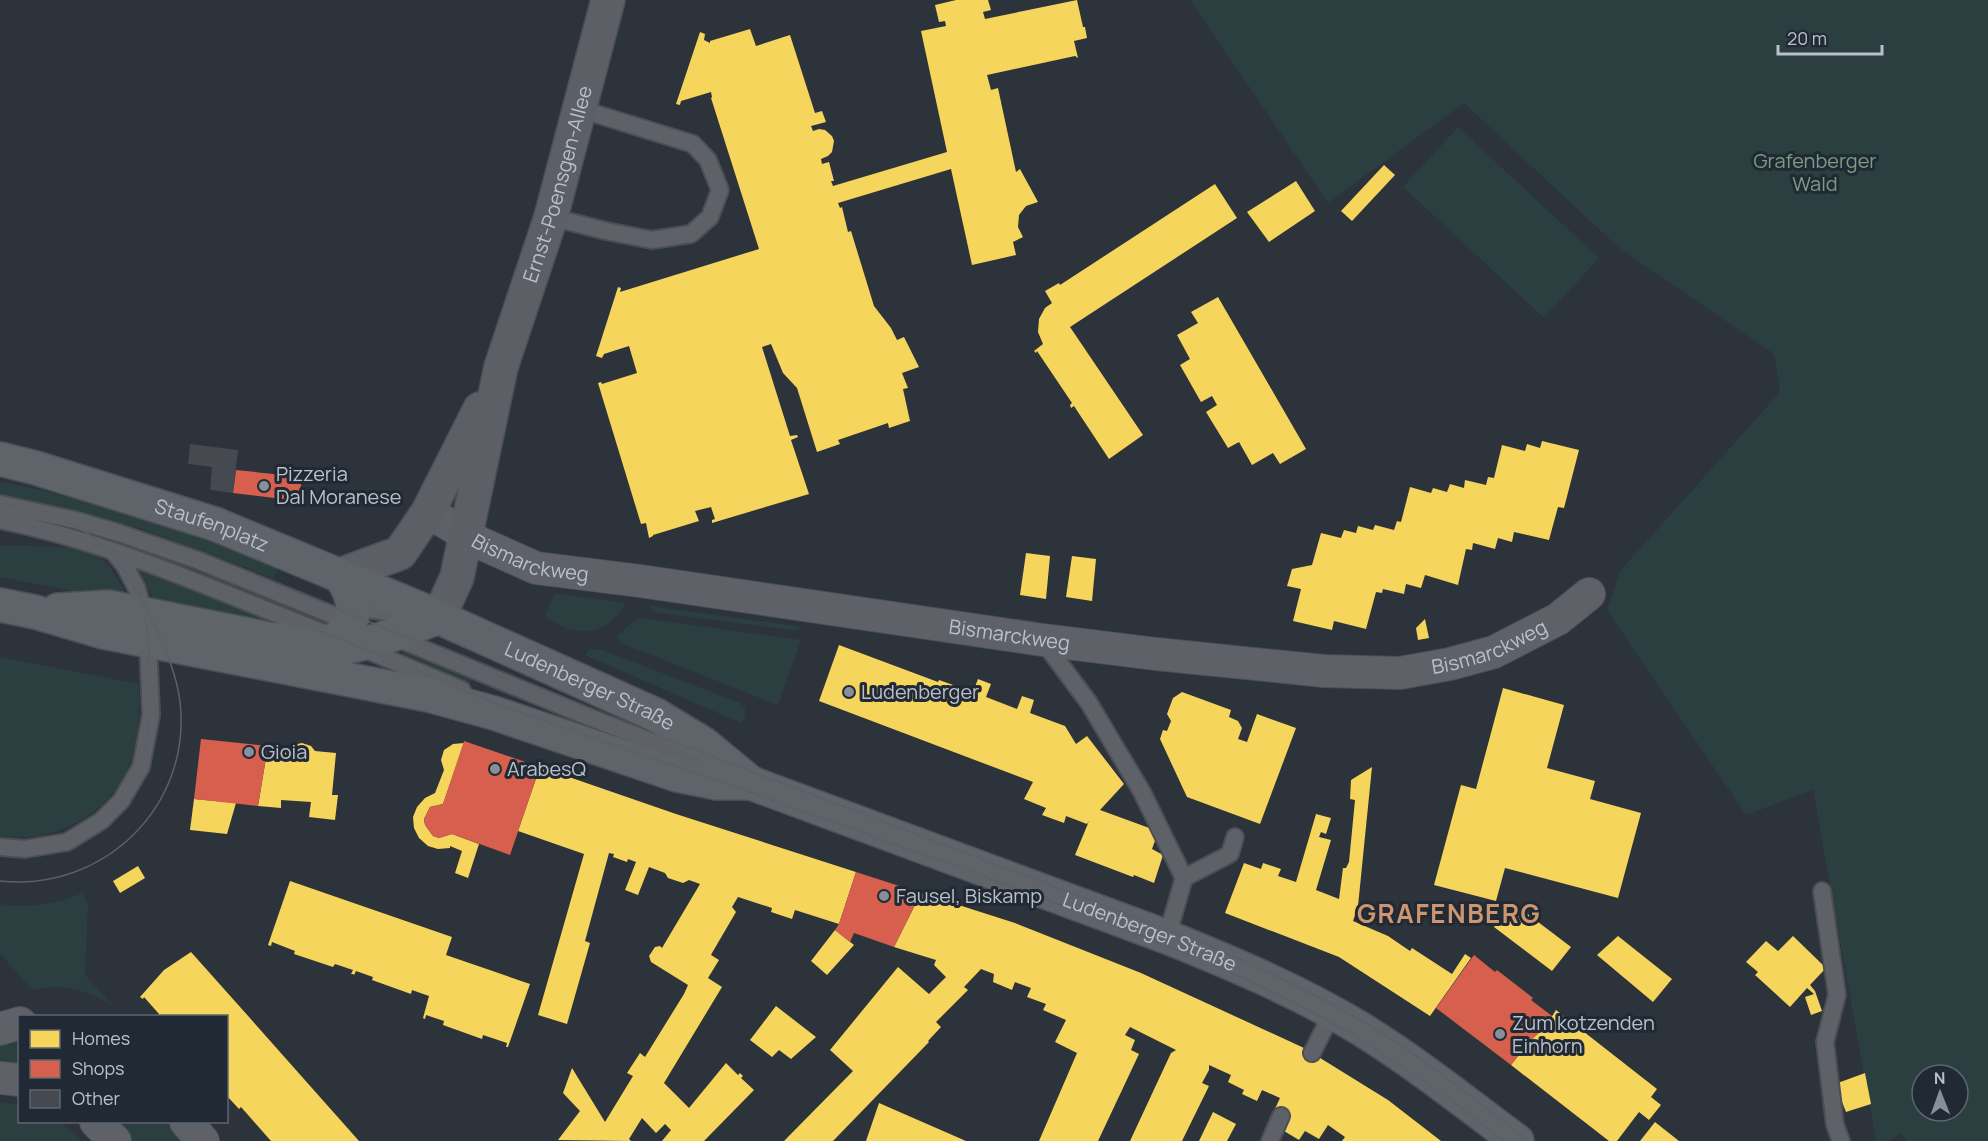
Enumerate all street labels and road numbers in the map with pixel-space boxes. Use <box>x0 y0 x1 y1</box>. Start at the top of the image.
street label: Ernst-Poensgen-Allee <box>516 83 598 286</box>
street label: Staufenplatz <box>152 492 273 558</box>
street label: Bismarckweg <box>467 527 590 587</box>
street label: Bismarckweg <box>947 612 1072 656</box>
street label: Bismarckweg <box>1429 613 1551 680</box>
street label: Ludenberger Straße <box>501 635 680 736</box>
street label: Ludenberger Straße <box>1059 886 1241 977</box>

